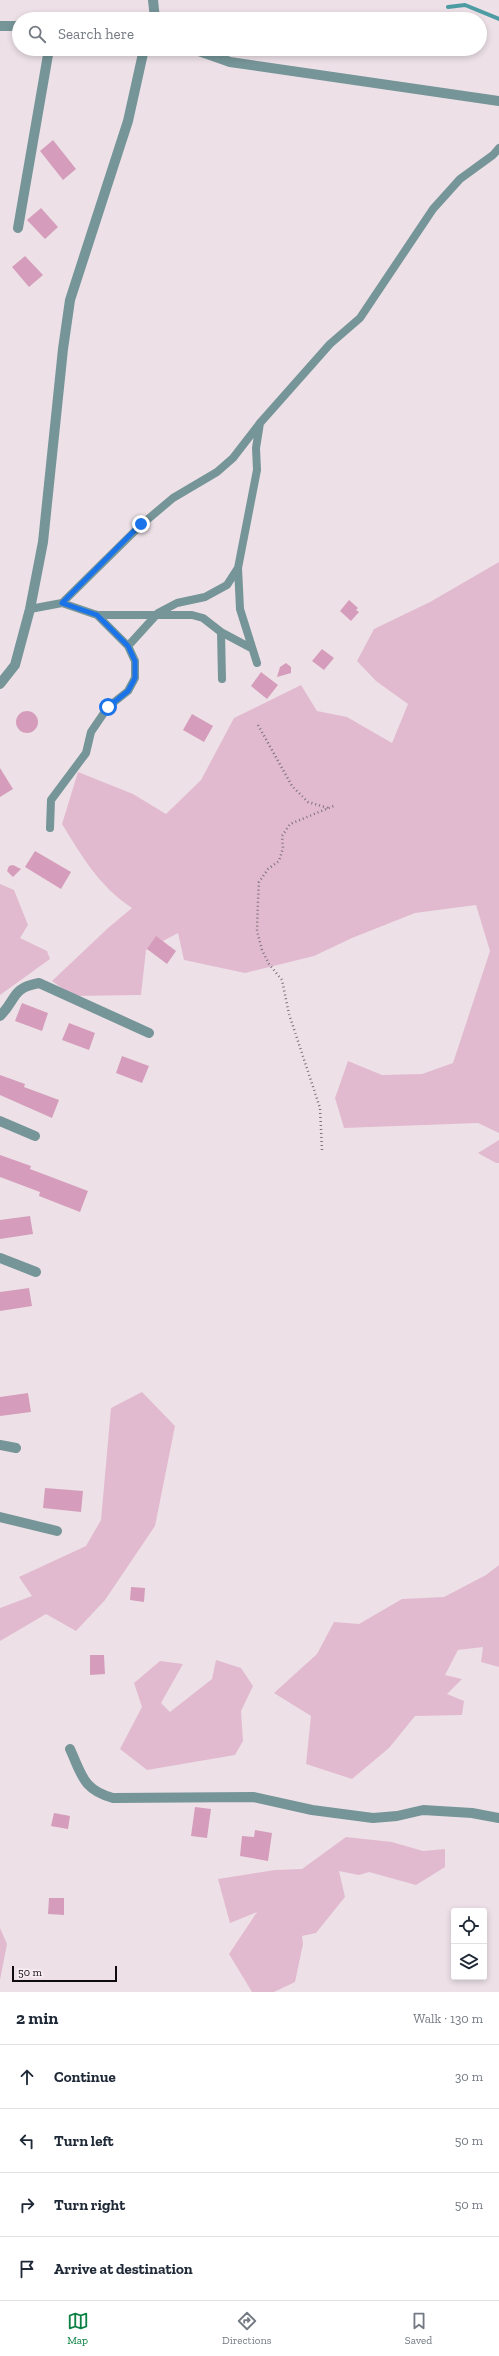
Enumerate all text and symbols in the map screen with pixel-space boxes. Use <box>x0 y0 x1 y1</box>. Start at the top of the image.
search box <box>12 12 487 56</box>
icon: search <box>26 23 48 45</box>
text: Search here <box>58 25 134 43</box>
route end <box>132 515 150 533</box>
route start <box>99 698 117 716</box>
map controls <box>451 1908 487 1980</box>
button: locate <box>451 1908 487 1944</box>
button: layers <box>451 1944 487 1980</box>
scale bar <box>12 1964 117 1983</box>
text: 50 m <box>18 1966 42 1979</box>
text: 2 min <box>16 2008 58 2028</box>
text: Walk · 130 m <box>413 2011 483 2026</box>
icon: ahead <box>16 2066 38 2088</box>
text: Continue <box>54 2068 116 2086</box>
text: 30 m <box>455 2069 483 2084</box>
icon: left <box>16 2130 38 2152</box>
text: Turn left <box>54 2132 114 2150</box>
text: 50 m <box>455 2133 483 2148</box>
icon: right <box>16 2194 38 2216</box>
text: Turn right <box>54 2196 125 2214</box>
text: 50 m <box>455 2197 483 2212</box>
icon: arrive <box>16 2258 38 2280</box>
text: Arrive at destination <box>54 2260 193 2278</box>
tab: Map <box>67 2310 89 2347</box>
tab: Directions <box>222 2310 272 2347</box>
tab: Saved <box>405 2310 432 2347</box>

